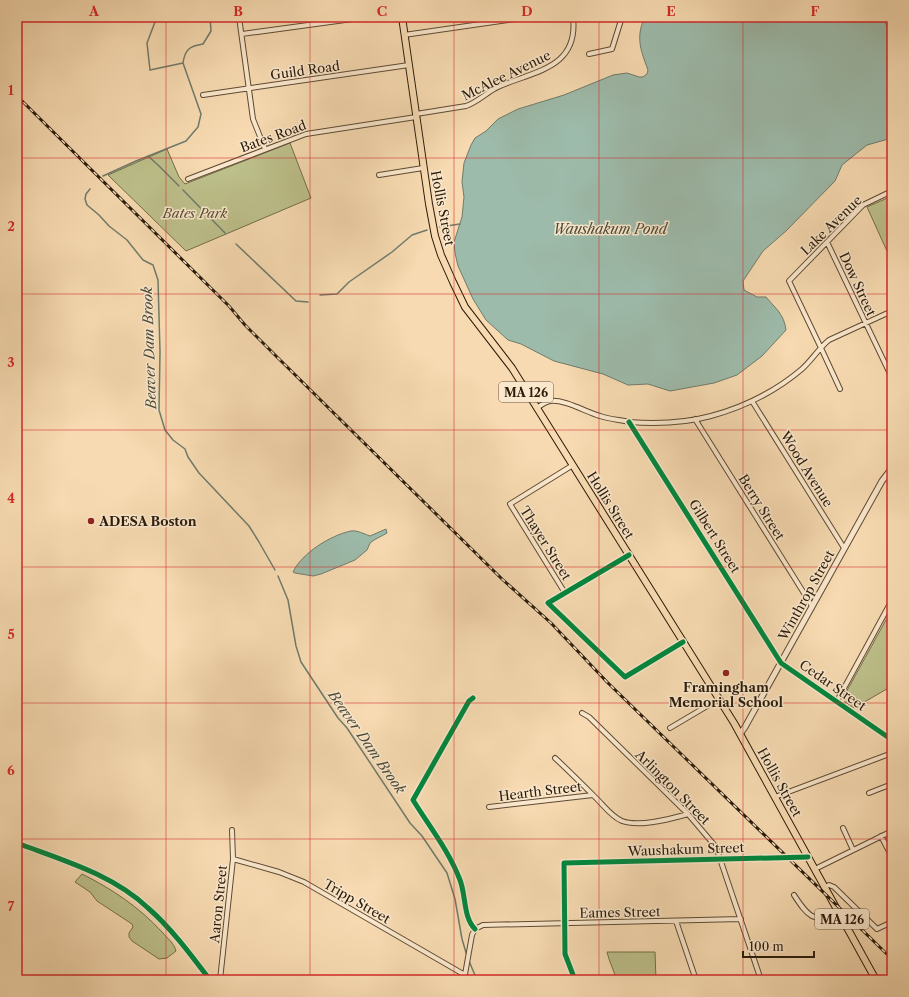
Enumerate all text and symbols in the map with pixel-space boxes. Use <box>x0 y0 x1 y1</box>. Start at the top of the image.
text: A <box>88 3 100 19</box>
text: B <box>233 3 243 19</box>
text: C <box>377 3 387 19</box>
text: D <box>521 3 533 19</box>
text: E <box>666 3 676 19</box>
text: F <box>811 3 820 19</box>
street label: McAlee Avenue <box>459 47 553 103</box>
street label: Guild Road <box>269 57 341 83</box>
text: 1 <box>8 82 14 98</box>
street label: Bates Road <box>238 117 308 155</box>
street label: Hollis Street <box>428 169 458 247</box>
street label: Lake Avenue <box>797 192 865 258</box>
park label: Bates Park <box>162 205 227 221</box>
text: 2 <box>7 218 15 234</box>
water label: Waushakum Pond <box>553 220 669 238</box>
street label: Dow Street <box>836 249 880 319</box>
water label: Beaver Dam Brook <box>138 286 160 411</box>
text: 3 <box>7 354 15 370</box>
road number: MA 126 <box>499 382 553 402</box>
street label: Wood Avenue <box>777 427 837 510</box>
street label: Hollis Street <box>584 468 638 542</box>
street label: Berry Street <box>735 471 789 543</box>
text: 4 <box>7 490 15 506</box>
street label: Gilbert Street <box>686 496 744 576</box>
street label: Thayer Street <box>517 503 575 583</box>
place label: ADESA Boston <box>98 513 197 529</box>
marker: ADESA Boston <box>86 516 96 526</box>
street label: Winthrop Street <box>774 547 838 644</box>
text: 5 <box>7 626 15 642</box>
street label: Cedar Street <box>797 656 870 714</box>
marker: Framingham Memorial School <box>721 668 731 678</box>
place label: Framingham Memorial School <box>669 679 784 710</box>
water label: Beaver Dam Brook <box>324 686 410 798</box>
street label: Hollis Street <box>754 745 806 820</box>
street label: Arlington Street <box>632 746 714 828</box>
text: 6 <box>7 762 15 778</box>
street label: Hearth Street <box>498 778 583 804</box>
street label: Waushakum Street <box>626 839 745 859</box>
street label: Aaron Street <box>206 864 230 945</box>
street label: Tripp Street <box>321 875 394 927</box>
text: 7 <box>8 898 15 914</box>
street label: Eames Street <box>579 903 661 921</box>
road number: MA 126 <box>815 909 869 929</box>
scale bar <box>743 933 814 959</box>
text: 100 m <box>749 939 784 954</box>

